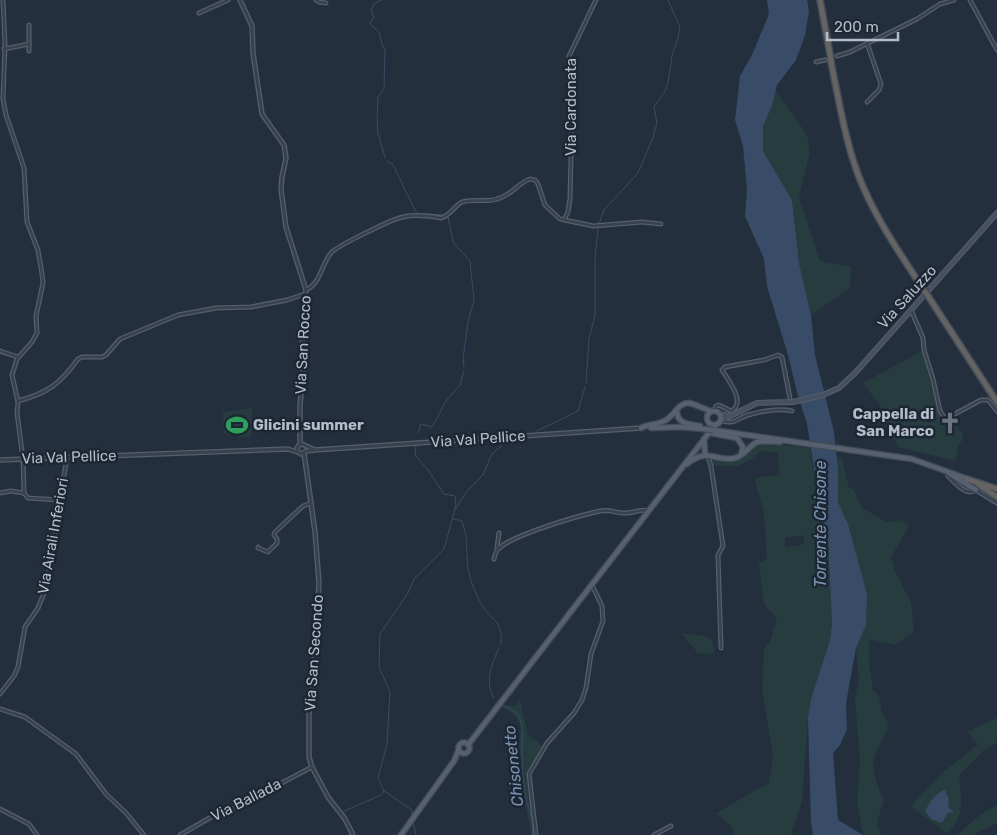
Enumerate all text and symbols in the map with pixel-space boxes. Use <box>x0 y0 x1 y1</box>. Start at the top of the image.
scale bar <box>827 10 898 42</box>
text: 200 m <box>834 18 879 36</box>
street label: Via Cardonata <box>562 58 580 156</box>
street label: Via Saluzzo <box>874 261 940 333</box>
street label: Via San Rocco <box>291 295 315 395</box>
place label: Cappella di San Marco <box>852 405 934 440</box>
church icon: Cappella di San Marco <box>937 410 963 436</box>
sports icon: Glicini summer <box>224 412 250 438</box>
place label: Glicini summer <box>253 416 364 434</box>
street label: Via Val Pellice <box>430 427 526 451</box>
street label: Via Val Pellice <box>21 446 117 468</box>
water label: Torrente Chisone <box>811 461 830 587</box>
street label: Via Airali Inferiori <box>34 476 72 596</box>
street label: Via San Secondo <box>301 594 327 712</box>
water label: Chisonetto <box>500 724 527 808</box>
street label: Via Ballada <box>208 775 284 825</box>

